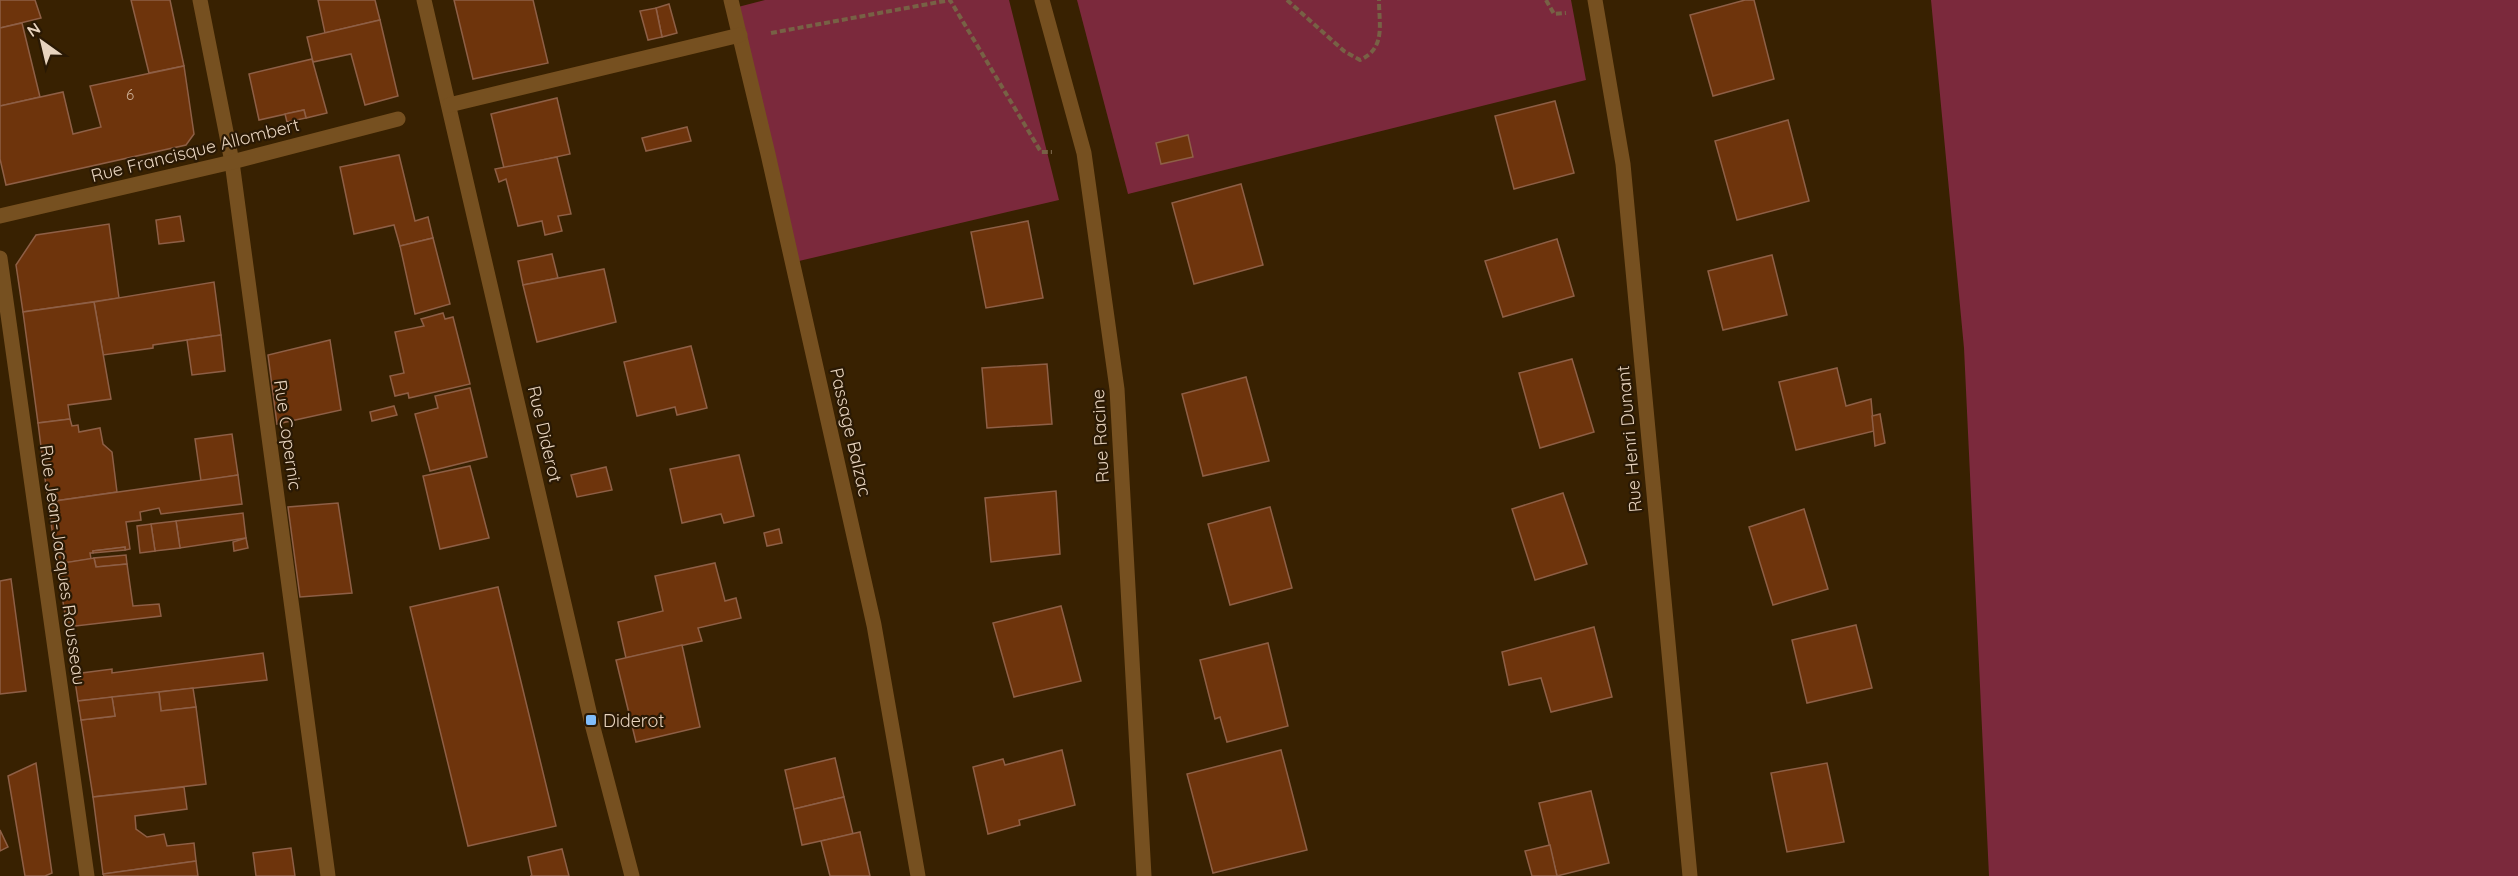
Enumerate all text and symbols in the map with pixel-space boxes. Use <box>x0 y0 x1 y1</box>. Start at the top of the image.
north arrow <box>12 12 72 72</box>
text: N <box>23 18 44 41</box>
house number: 6 <box>126 85 134 104</box>
street label: Rue Francisque Allombert <box>88 113 302 187</box>
street label: Rue Henri Dunant <box>1611 365 1647 513</box>
street label: Passage Balzac <box>825 366 877 498</box>
street label: Rue Copernic <box>269 378 307 492</box>
street label: Rue Diderot <box>523 383 567 485</box>
street label: Rue Racine <box>1086 388 1114 484</box>
street label: Rue Jean-Jacques Rousseau <box>35 443 91 687</box>
place label: Diderot <box>603 709 664 732</box>
marker: Diderot <box>584 713 598 727</box>

